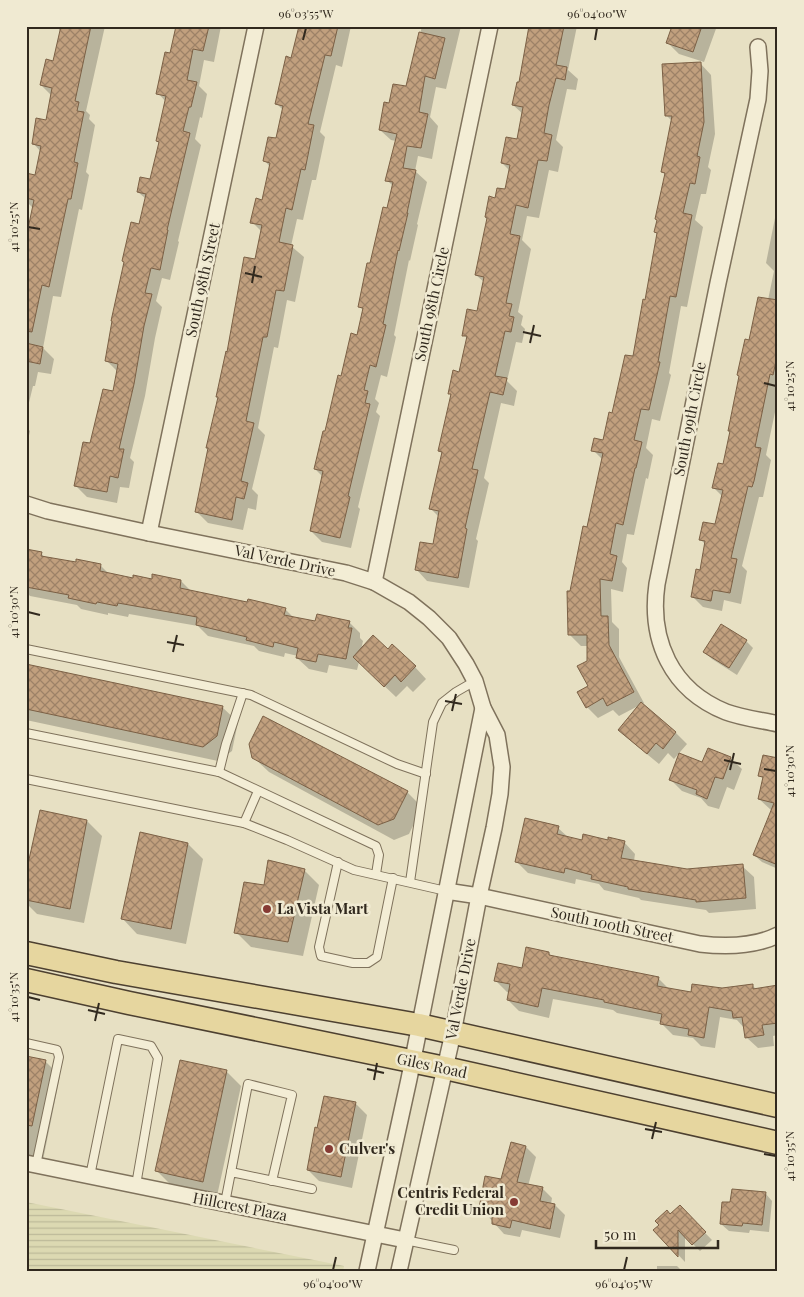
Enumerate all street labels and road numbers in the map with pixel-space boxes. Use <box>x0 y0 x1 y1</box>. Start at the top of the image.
street label: South 98th Street <box>180 220 224 339</box>
street label: South 98th Circle <box>409 245 453 363</box>
street label: South 99th Circle <box>668 360 710 478</box>
street label: Val Verde Drive <box>232 539 338 580</box>
street label: South 100th Street <box>549 901 676 947</box>
street label: Val Verde Drive <box>440 936 480 1042</box>
street label: Giles Road <box>395 1048 469 1082</box>
street label: Hillcrest Plaza <box>191 1187 290 1225</box>

